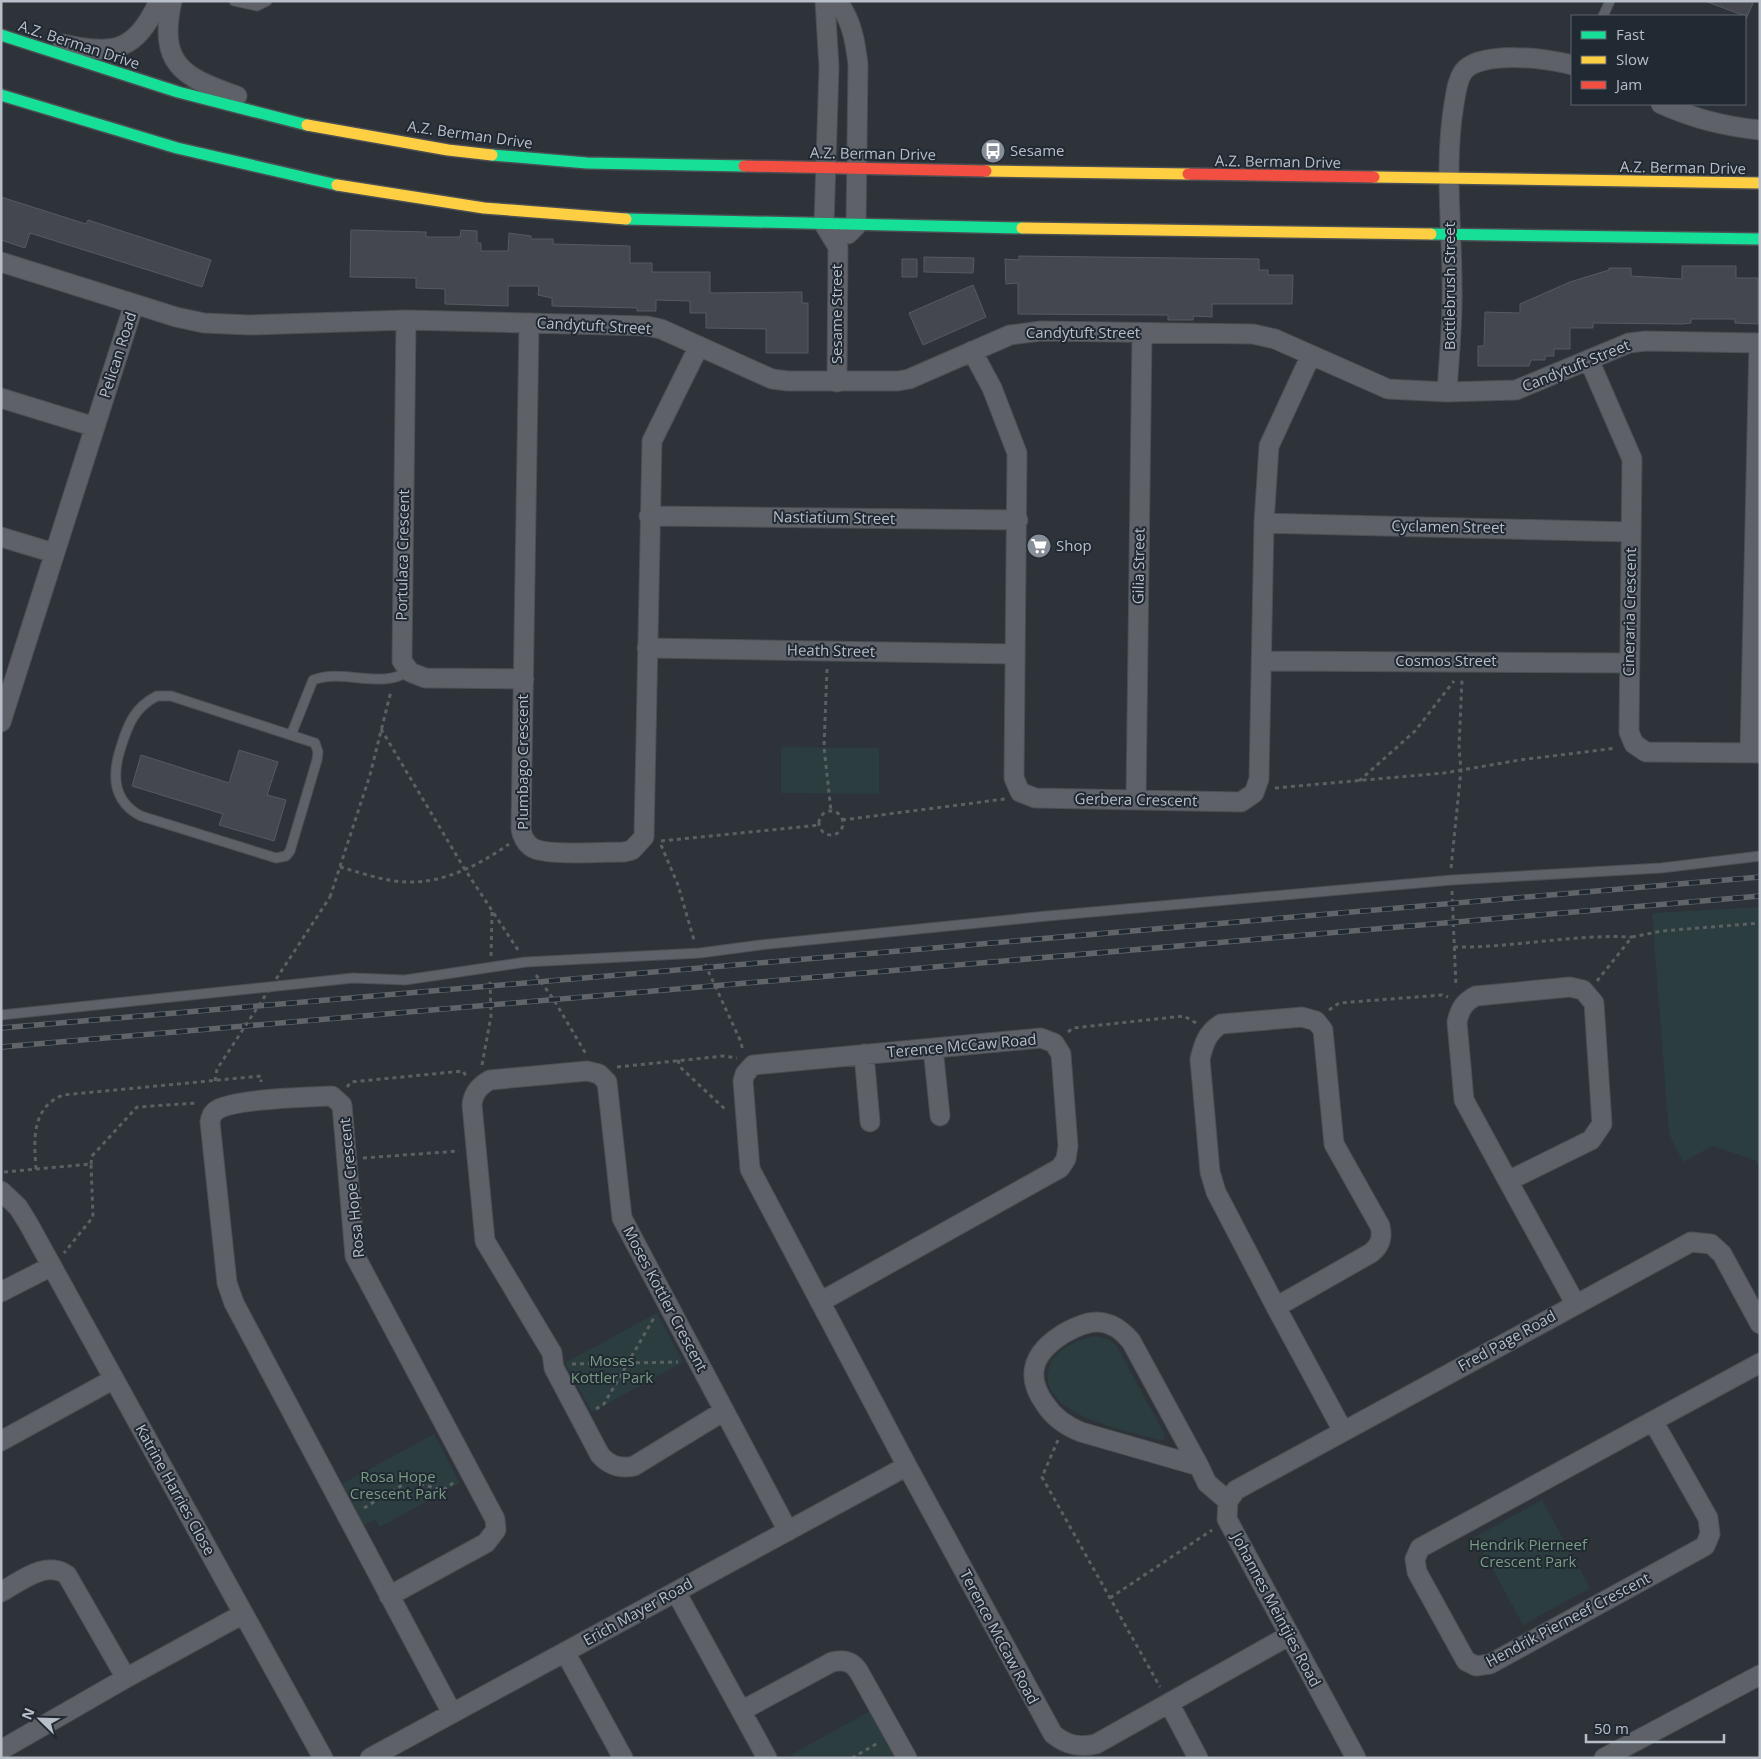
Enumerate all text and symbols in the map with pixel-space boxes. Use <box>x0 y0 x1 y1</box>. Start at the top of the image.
street label: A.Z. Berman Drive <box>16 15 142 73</box>
legend <box>1571 15 1746 105</box>
text: Fast <box>1616 24 1645 44</box>
text: Slow <box>1616 49 1649 69</box>
text: Jam <box>1614 74 1642 94</box>
street label: A.Z. Berman Drive <box>406 115 534 153</box>
bus stop icon: Sesame <box>980 138 1006 164</box>
place label: Sesame <box>1010 140 1064 160</box>
street label: A.Z. Berman Drive <box>810 142 936 164</box>
street label: A.Z. Berman Drive <box>1215 150 1341 172</box>
street label: A.Z. Berman Drive <box>1620 156 1746 178</box>
street label: Bottlebrush Street <box>1439 222 1459 350</box>
street label: Sesame Street <box>826 264 846 364</box>
street label: Pelican Road <box>94 309 140 400</box>
street label: Candytuft Street <box>536 312 652 338</box>
street label: Candytuft Street <box>1026 322 1140 342</box>
street label: Candytuft Street <box>1519 334 1632 396</box>
street label: Portulaca Crescent <box>391 489 413 621</box>
street label: Nastiatium Street <box>773 506 895 528</box>
street label: Cyclamen Street <box>1391 515 1505 537</box>
street label: Gilia Street <box>1127 528 1149 604</box>
supermarket icon: Shop <box>1026 533 1052 559</box>
place label: Shop <box>1056 535 1092 555</box>
street label: Cineraria Crescent <box>1618 547 1640 677</box>
street label: Heath Street <box>787 639 875 661</box>
street label: Cosmos Street <box>1395 650 1497 670</box>
street label: Plumbago Crescent <box>512 694 532 830</box>
street label: Gerbera Crescent <box>1074 788 1198 810</box>
street label: Terence McCaw Road <box>886 1029 1037 1061</box>
street label: Rosa Hope Crescent <box>334 1117 368 1259</box>
street label: Moses Kottler Crescent <box>619 1223 713 1375</box>
street label: Fred Page Road <box>1454 1305 1559 1375</box>
park label: Moses Kottler Park <box>571 1350 653 1387</box>
street label: Katrine Harries Close <box>131 1420 220 1559</box>
park label: Rosa Hope Crescent Park <box>350 1466 446 1503</box>
street label: Johannes Meintjies Road <box>1227 1527 1326 1690</box>
park label: Hendrik Pierneef Crescent Park <box>1469 1534 1588 1571</box>
street label: Terence McCaw Road <box>956 1566 1044 1707</box>
street label: Hendrik Pierneef Crescent <box>1482 1567 1653 1671</box>
street label: Erich Mayer Road <box>579 1573 696 1649</box>
north arrow <box>15 1694 65 1744</box>
text: N <box>17 1705 39 1723</box>
scale bar <box>1586 1712 1724 1744</box>
text: 50 m <box>1594 1718 1629 1738</box>

